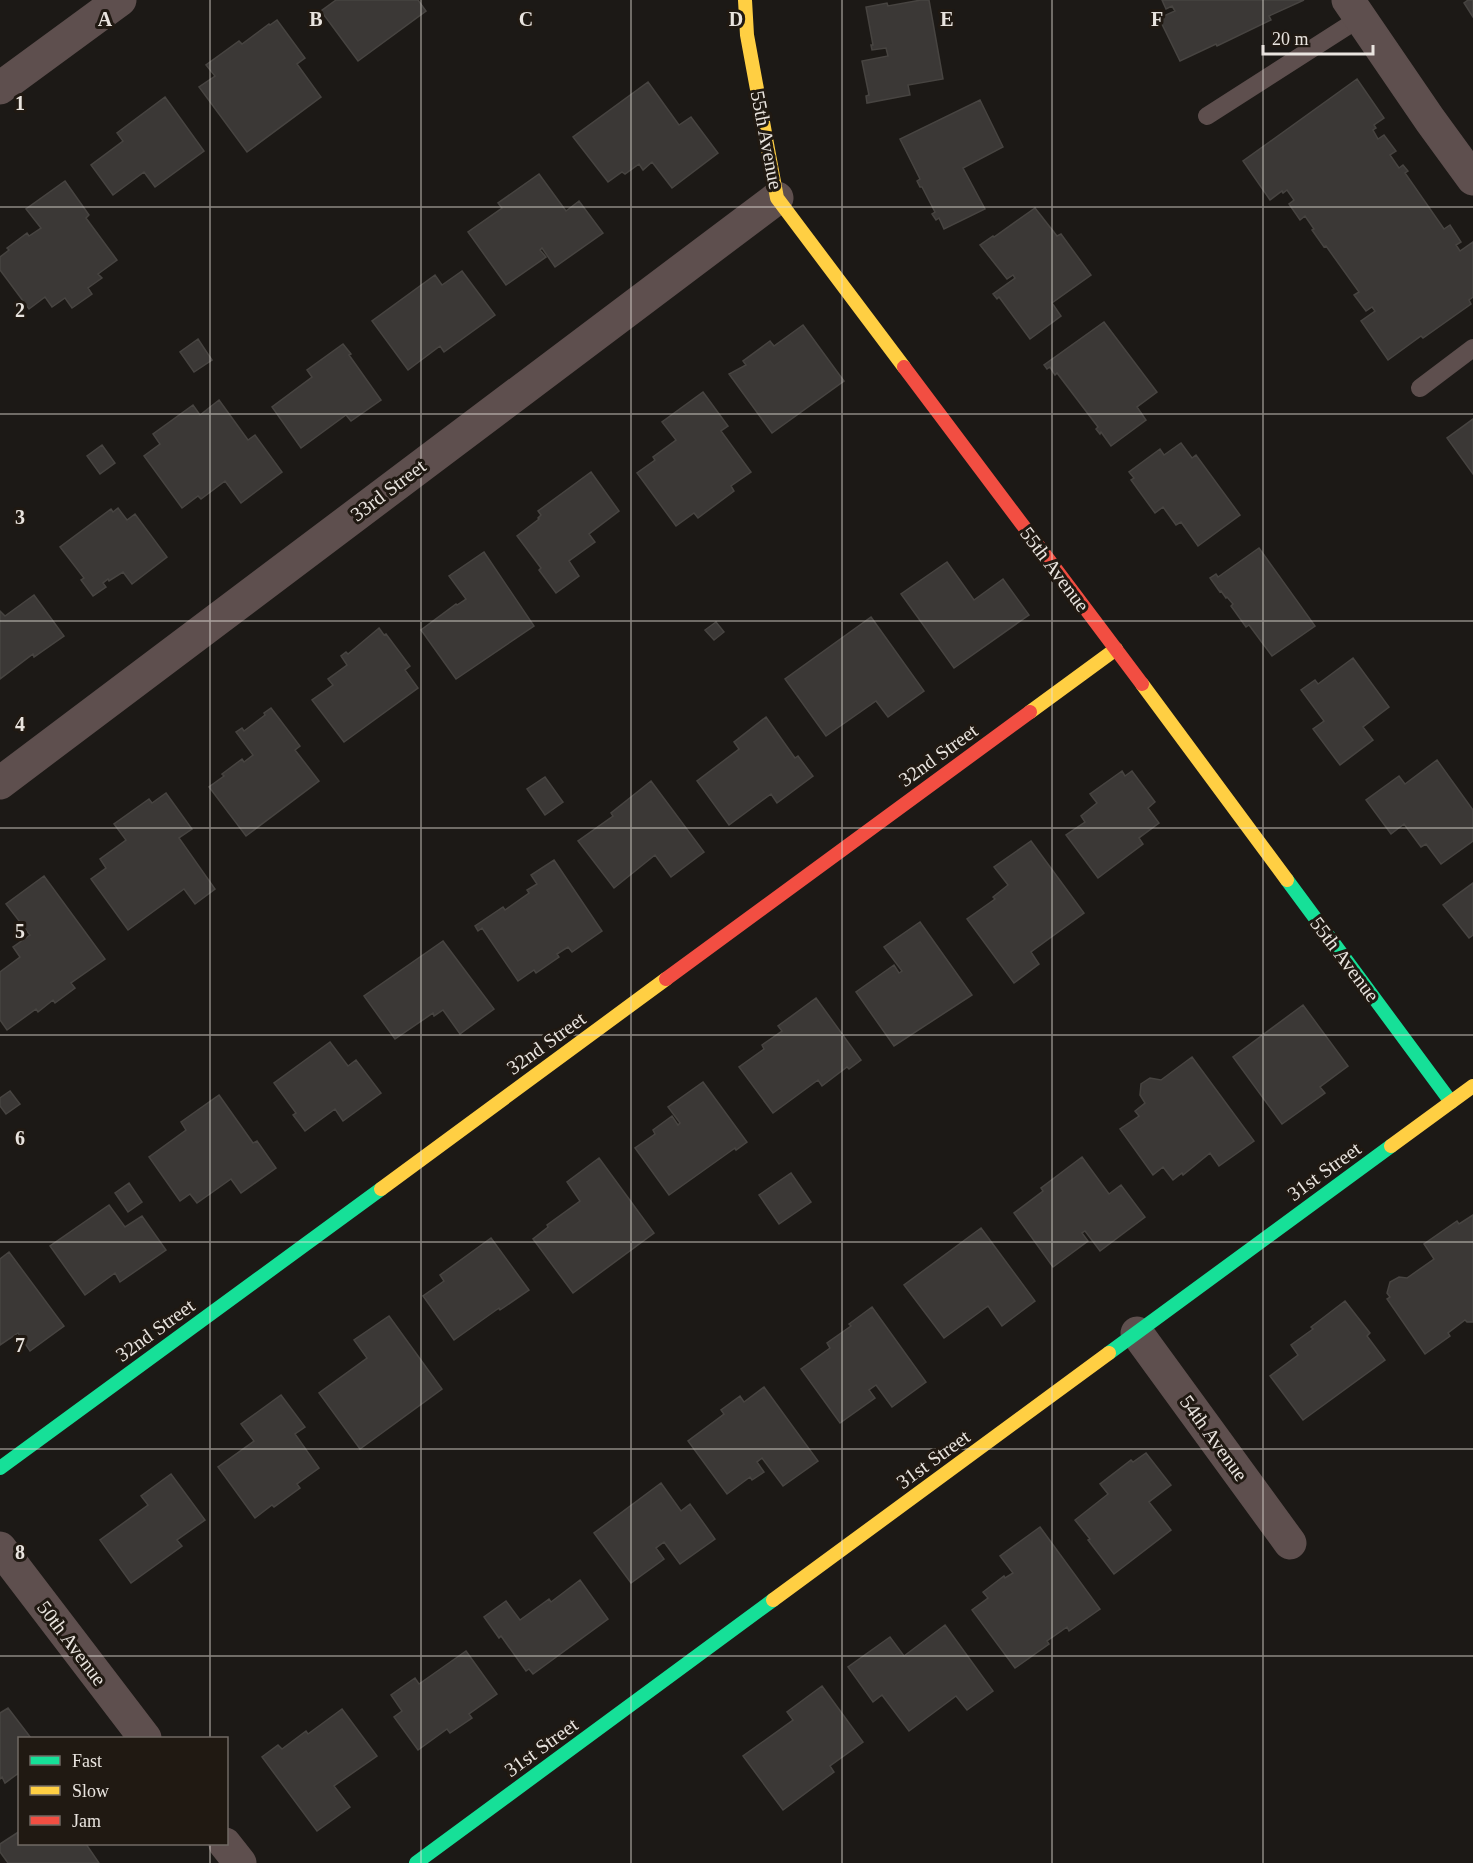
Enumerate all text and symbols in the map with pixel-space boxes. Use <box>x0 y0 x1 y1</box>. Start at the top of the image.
text: A <box>98 8 113 30</box>
text: B <box>309 8 323 30</box>
text: C <box>519 8 533 30</box>
text: D <box>729 8 743 30</box>
text: E <box>940 8 954 30</box>
text: F <box>1151 8 1163 30</box>
scale bar <box>1263 18 1372 56</box>
text: 20 m <box>1272 29 1309 49</box>
street label: 55th Avenue <box>747 89 787 191</box>
text: 1 <box>15 92 25 114</box>
text: 2 <box>15 299 25 321</box>
street label: 33rd Street <box>346 454 430 525</box>
text: 3 <box>15 506 25 528</box>
street label: 55th Avenue <box>1016 522 1094 616</box>
text: 4 <box>15 713 25 735</box>
street label: 32nd Street <box>894 719 982 791</box>
street label: 55th Avenue <box>1306 912 1384 1006</box>
text: 5 <box>15 920 25 942</box>
street label: 32nd Street <box>502 1007 590 1079</box>
text: 6 <box>15 1127 25 1149</box>
street label: 31st Street <box>1283 1137 1365 1205</box>
street label: 32nd Street <box>111 1294 199 1366</box>
text: 7 <box>15 1334 25 1356</box>
street label: 54th Avenue <box>1176 1391 1252 1485</box>
street label: 31st Street <box>892 1425 974 1493</box>
text: 8 <box>15 1541 25 1563</box>
street label: 50th Avenue <box>33 1596 111 1690</box>
street label: 31st Street <box>500 1713 582 1781</box>
legend <box>18 1737 228 1845</box>
text: Fast <box>72 1751 102 1771</box>
text: Slow <box>72 1781 109 1801</box>
text: Jam <box>72 1811 101 1831</box>

